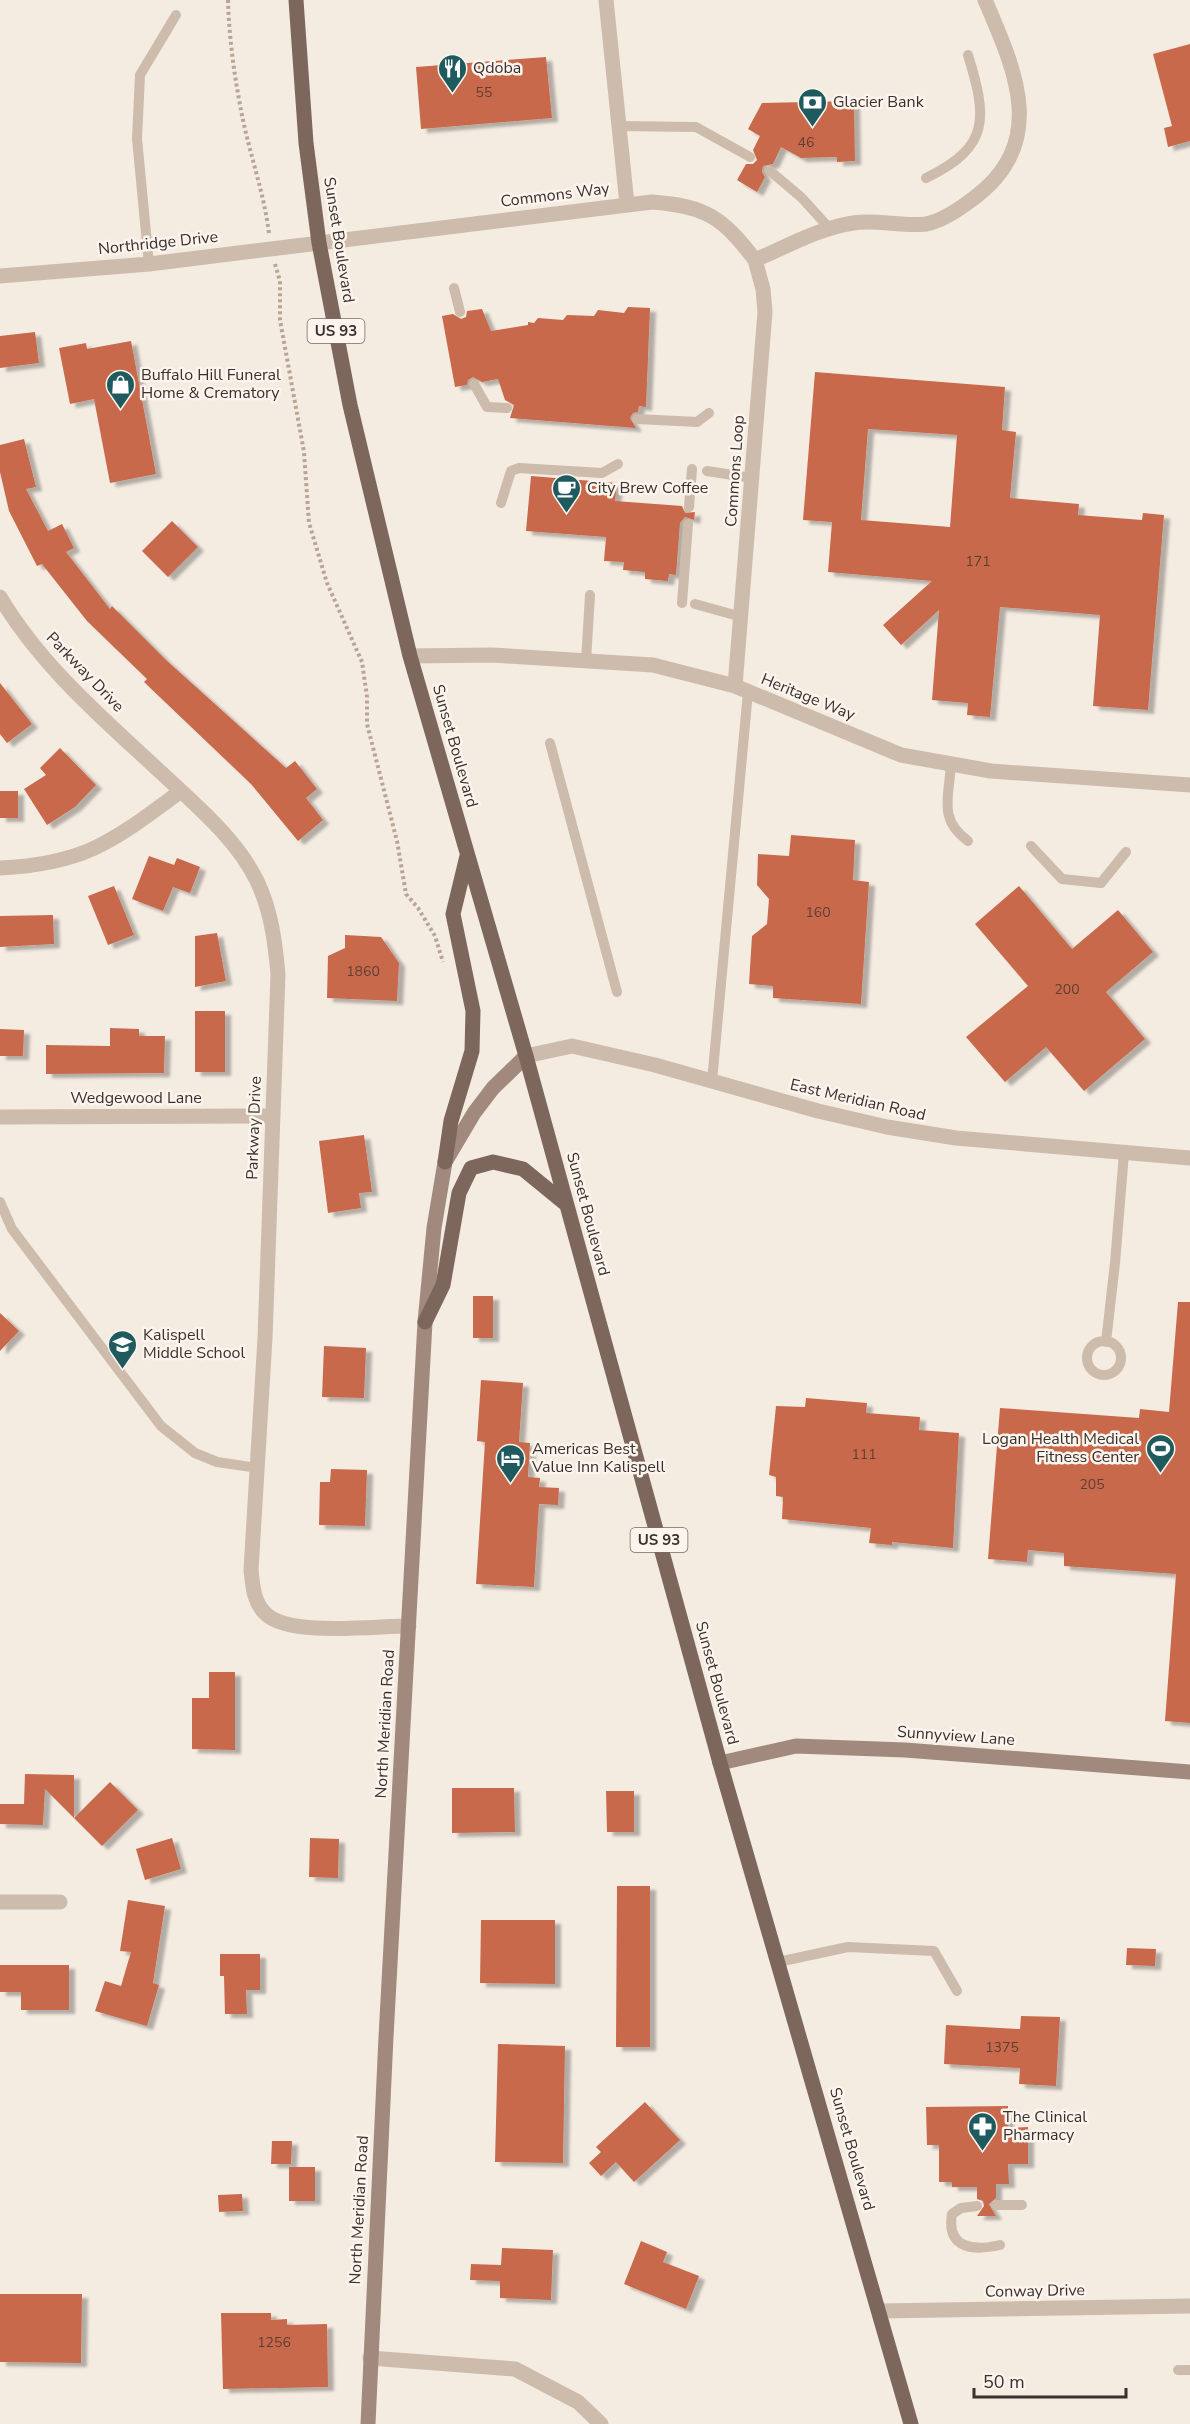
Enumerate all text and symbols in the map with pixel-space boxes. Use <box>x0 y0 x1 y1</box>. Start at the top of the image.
restaurant icon: Qdoba <box>436 52 468 94</box>
place label: Qdoba <box>473 57 521 79</box>
house number: 55 <box>476 83 492 102</box>
bank icon: Glacier Bank <box>796 86 828 128</box>
place label: Glacier Bank <box>833 91 925 113</box>
house number: 46 <box>798 133 814 152</box>
street label: Sunset Boulevard <box>318 176 360 304</box>
street label: Commons Way <box>499 177 612 213</box>
street label: Northridge Drive <box>97 226 219 260</box>
road number: US 93 <box>308 319 364 343</box>
place label: Buffalo Hill Funeral Home & Crematory <box>141 364 281 404</box>
shop icon: Buffalo Hill Funeral Home & Crematory <box>104 368 136 410</box>
street label: Commons Loop <box>720 414 750 528</box>
cafe icon: City Brew Coffee <box>550 472 582 514</box>
place label: City Brew Coffee <box>587 477 708 499</box>
house number: 171 <box>965 552 991 571</box>
street label: Parkway Drive <box>41 627 129 717</box>
street label: Heritage Way <box>758 668 859 726</box>
street label: Sunset Boulevard <box>427 682 483 810</box>
house number: 160 <box>805 903 831 922</box>
house number: 1860 <box>346 962 380 981</box>
house number: 200 <box>1054 980 1080 999</box>
street label: East Meridian Road <box>788 1074 928 1126</box>
street label: Parkway Drive <box>241 1076 267 1180</box>
street label: Wedgewood Lane <box>70 1087 202 1109</box>
street label: Sunset Boulevard <box>561 1150 615 1278</box>
place label: Kalispell Middle School <box>143 1324 245 1364</box>
school or university icon: Kalispell Middle School <box>106 1328 138 1370</box>
place label: Logan Health Medical Fitness Center <box>982 1428 1139 1468</box>
sports icon: Logan Health Medical Fitness Center <box>1144 1432 1176 1474</box>
place label: Americas Best Value Inn Kalispell <box>531 1438 666 1478</box>
hotel icon: Americas Best Value Inn Kalispell <box>495 1442 527 1484</box>
house number: 111 <box>851 1445 877 1464</box>
house number: 205 <box>1079 1475 1105 1494</box>
road number: US 93 <box>630 1528 688 1552</box>
street label: Sunset Boulevard <box>690 1619 744 1747</box>
street label: North Meridian Road <box>370 1649 400 1799</box>
street label: Sunnyview Lane <box>896 1721 1016 1751</box>
house number: 1375 <box>985 2038 1019 2057</box>
street label: Sunset Boulevard <box>824 2085 880 2213</box>
place label: The Clinical Pharmacy <box>1003 2106 1087 2146</box>
pharmacy icon: The Clinical Pharmacy <box>966 2110 998 2152</box>
street label: North Meridian Road <box>344 2135 374 2285</box>
street label: Conway Drive <box>985 2279 1085 2303</box>
house number: 1256 <box>257 2333 291 2352</box>
scale bar <box>974 2361 1126 2399</box>
text: 50 m <box>983 2370 1025 2394</box>

